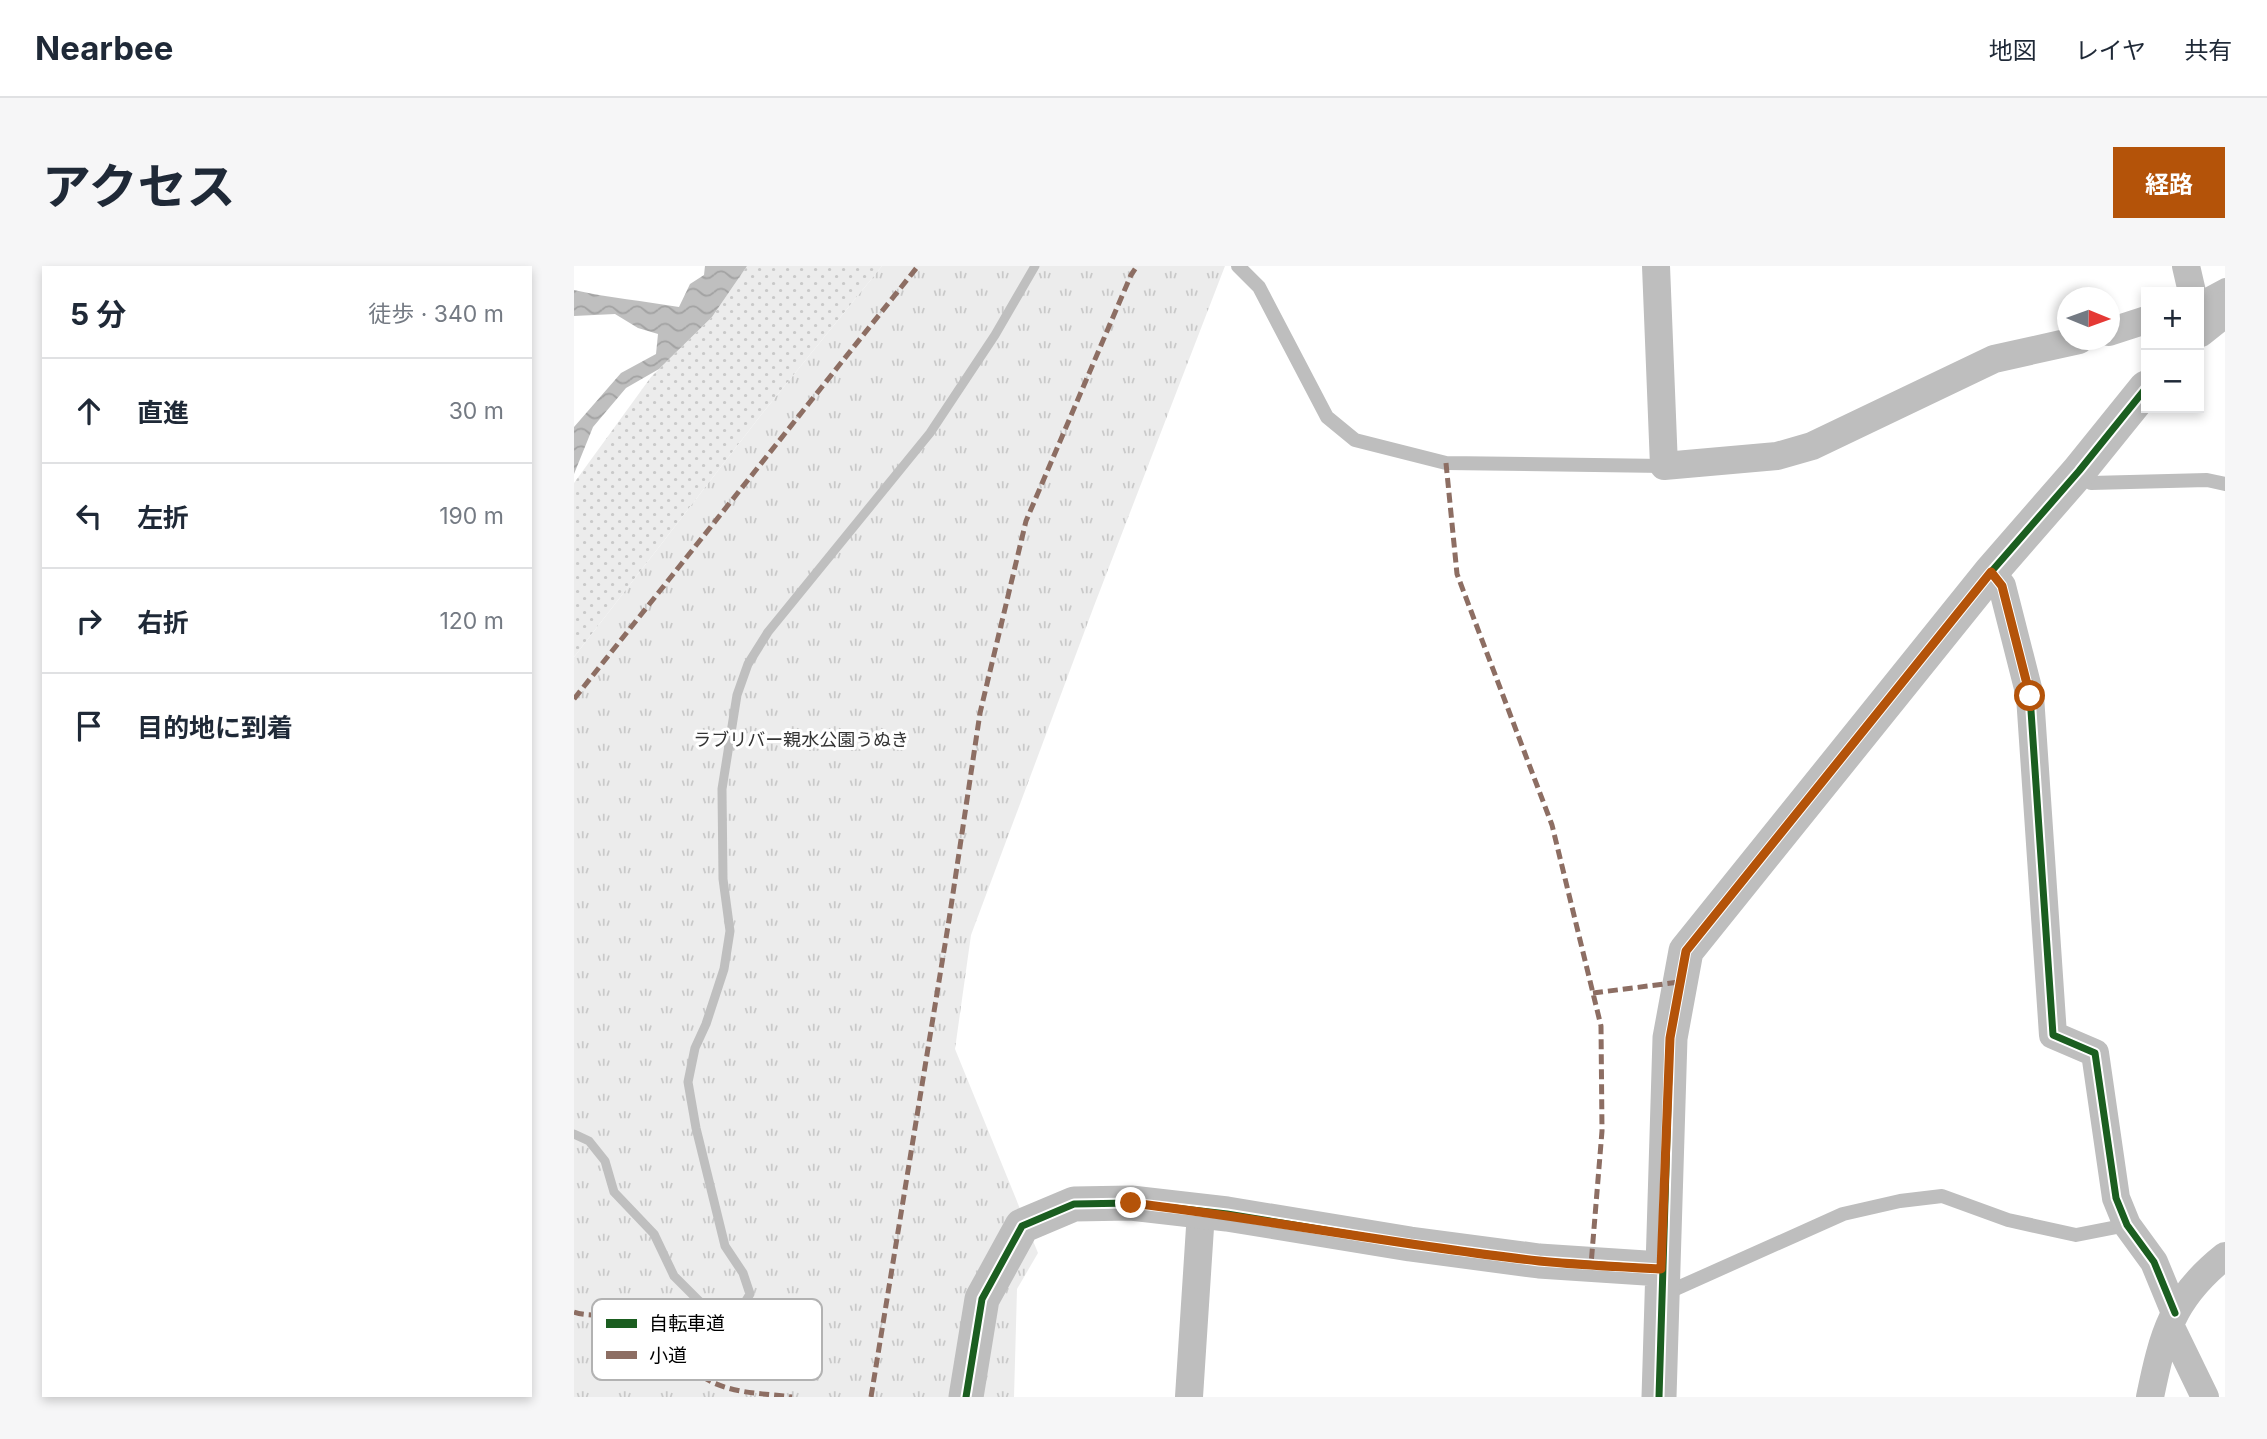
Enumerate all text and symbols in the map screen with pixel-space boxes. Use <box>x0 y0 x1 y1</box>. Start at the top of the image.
text: Nearbee <box>35 28 173 68</box>
text: 地図 <box>1989 36 2037 65</box>
text: レイヤ <box>2075 36 2146 65</box>
text: 共有 <box>2184 36 2232 65</box>
button: 経路 <box>2113 147 2225 218</box>
text: アクセス <box>42 157 236 216</box>
north arrow <box>2057 287 2120 350</box>
map controls <box>2141 287 2204 413</box>
button: + <box>2141 287 2204 350</box>
text: 5 分 <box>70 296 126 332</box>
text: 徒歩 · 340 m <box>368 300 504 328</box>
button: − <box>2141 350 2204 413</box>
icon: ahead <box>70 392 108 430</box>
text: 直進 <box>137 397 189 428</box>
text: 30 m <box>449 397 504 425</box>
icon: left <box>70 497 108 535</box>
text: 左折 <box>137 502 189 533</box>
text: 190 m <box>439 502 504 530</box>
icon: right <box>70 602 108 640</box>
text: 右折 <box>137 607 189 638</box>
text: 120 m <box>439 607 504 635</box>
route start <box>2014 680 2045 711</box>
icon: arrive <box>70 707 108 745</box>
text: 目的地に到着 <box>137 712 293 743</box>
park label: ラブリバー親水公園うぬき <box>693 729 909 750</box>
route end <box>1115 1187 1146 1218</box>
legend <box>592 1299 822 1380</box>
text: 自転車道 <box>649 1312 725 1335</box>
text: 小道 <box>649 1344 687 1367</box>

